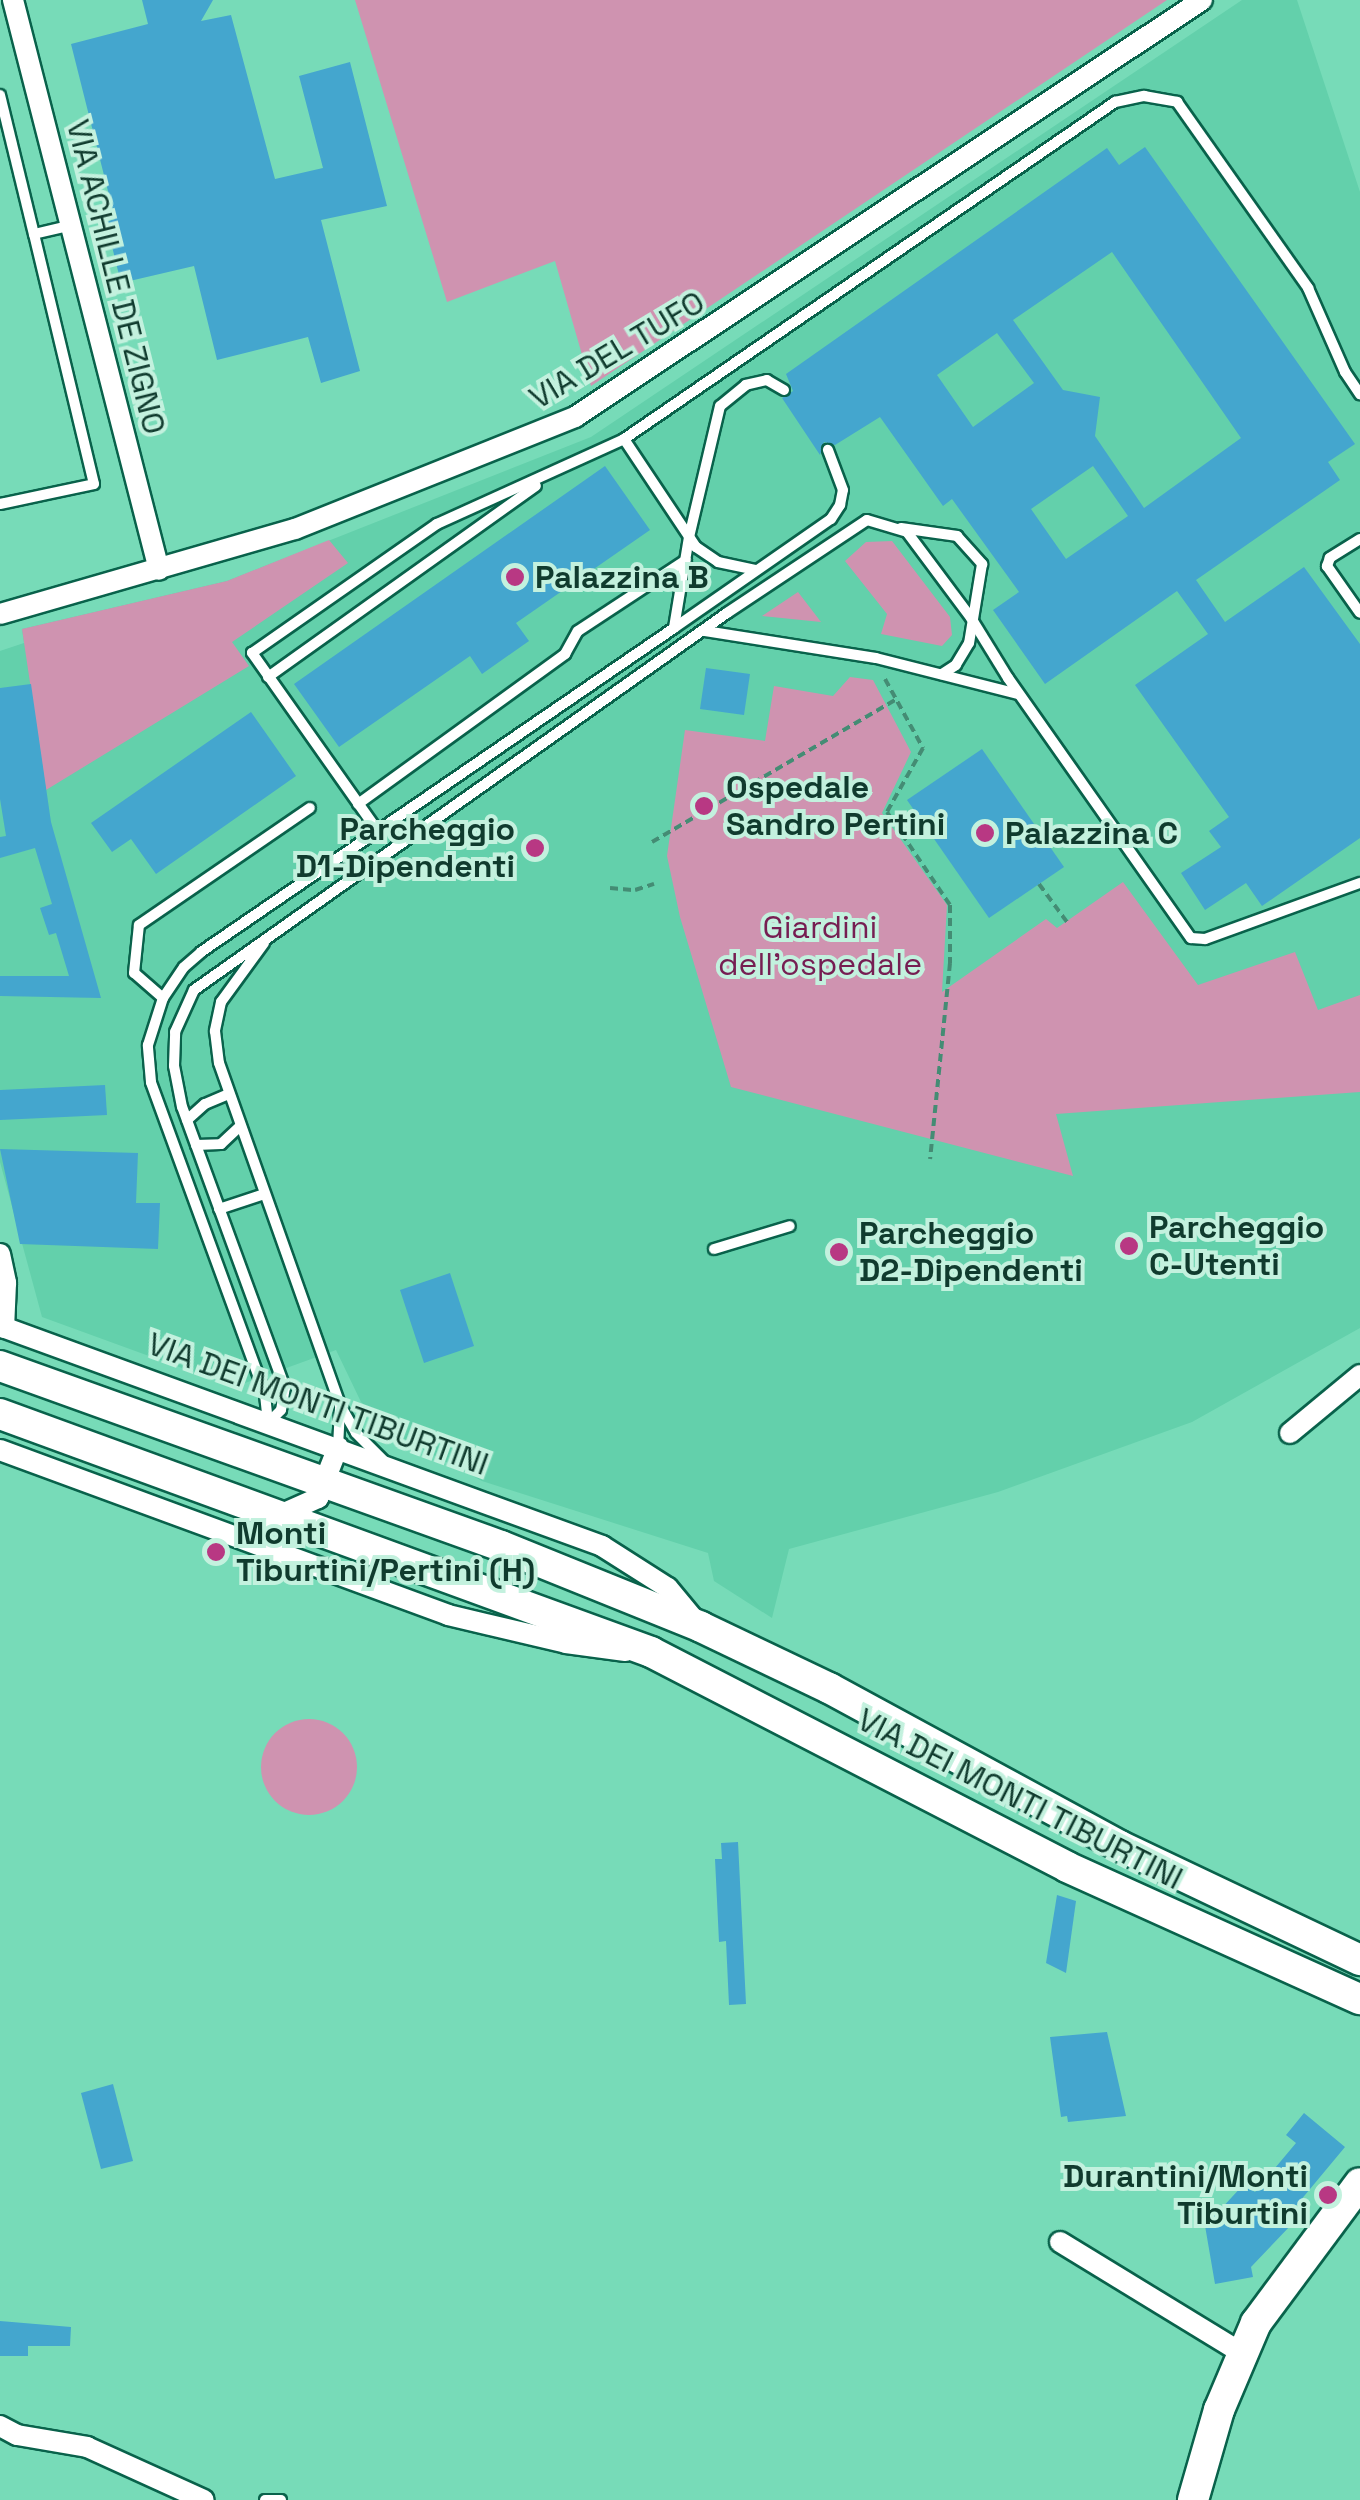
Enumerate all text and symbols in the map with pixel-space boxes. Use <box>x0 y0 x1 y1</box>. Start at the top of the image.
street label: VIA ACHILLE DE ZIGNO <box>58 115 174 439</box>
street label: VIA DEL TUFO <box>522 282 712 418</box>
place label: Palazzina B <box>535 558 709 596</box>
marker: Palazzina B <box>504 566 526 588</box>
place label: Ospedale Sandro Pertini <box>726 769 945 844</box>
marker: Ospedale Sandro Pertini <box>691 793 717 819</box>
place label: Parcheggio D1-Dipendenti <box>296 811 515 886</box>
place label: Palazzina C <box>1005 814 1178 852</box>
marker: Palazzina C <box>974 822 996 844</box>
marker: Parcheggio D1-Dipendenti <box>524 837 546 859</box>
park label: Giardini dell'ospedale <box>718 909 922 984</box>
place label: Parcheggio C-Utenti <box>1149 1209 1324 1284</box>
place label: Parcheggio D2-Dipendenti <box>859 1215 1083 1290</box>
marker: Parcheggio C-Utenti <box>1118 1235 1140 1257</box>
marker: Parcheggio D2-Dipendenti <box>828 1241 850 1263</box>
street label: VIA DEI MONTI TIBURTINI <box>142 1324 494 1484</box>
place label: Monti Tiburtini/Pertini (H) <box>236 1515 535 1590</box>
marker: Monti Tiburtini/Pertini (H) <box>205 1541 227 1563</box>
street label: VIA DEI MONTI TIBURTINI <box>850 1700 1190 1898</box>
place label: Durantini/Monti Tiburtini <box>1063 2158 1308 2233</box>
marker: Durantini/Monti Tiburtini <box>1317 2184 1339 2206</box>

